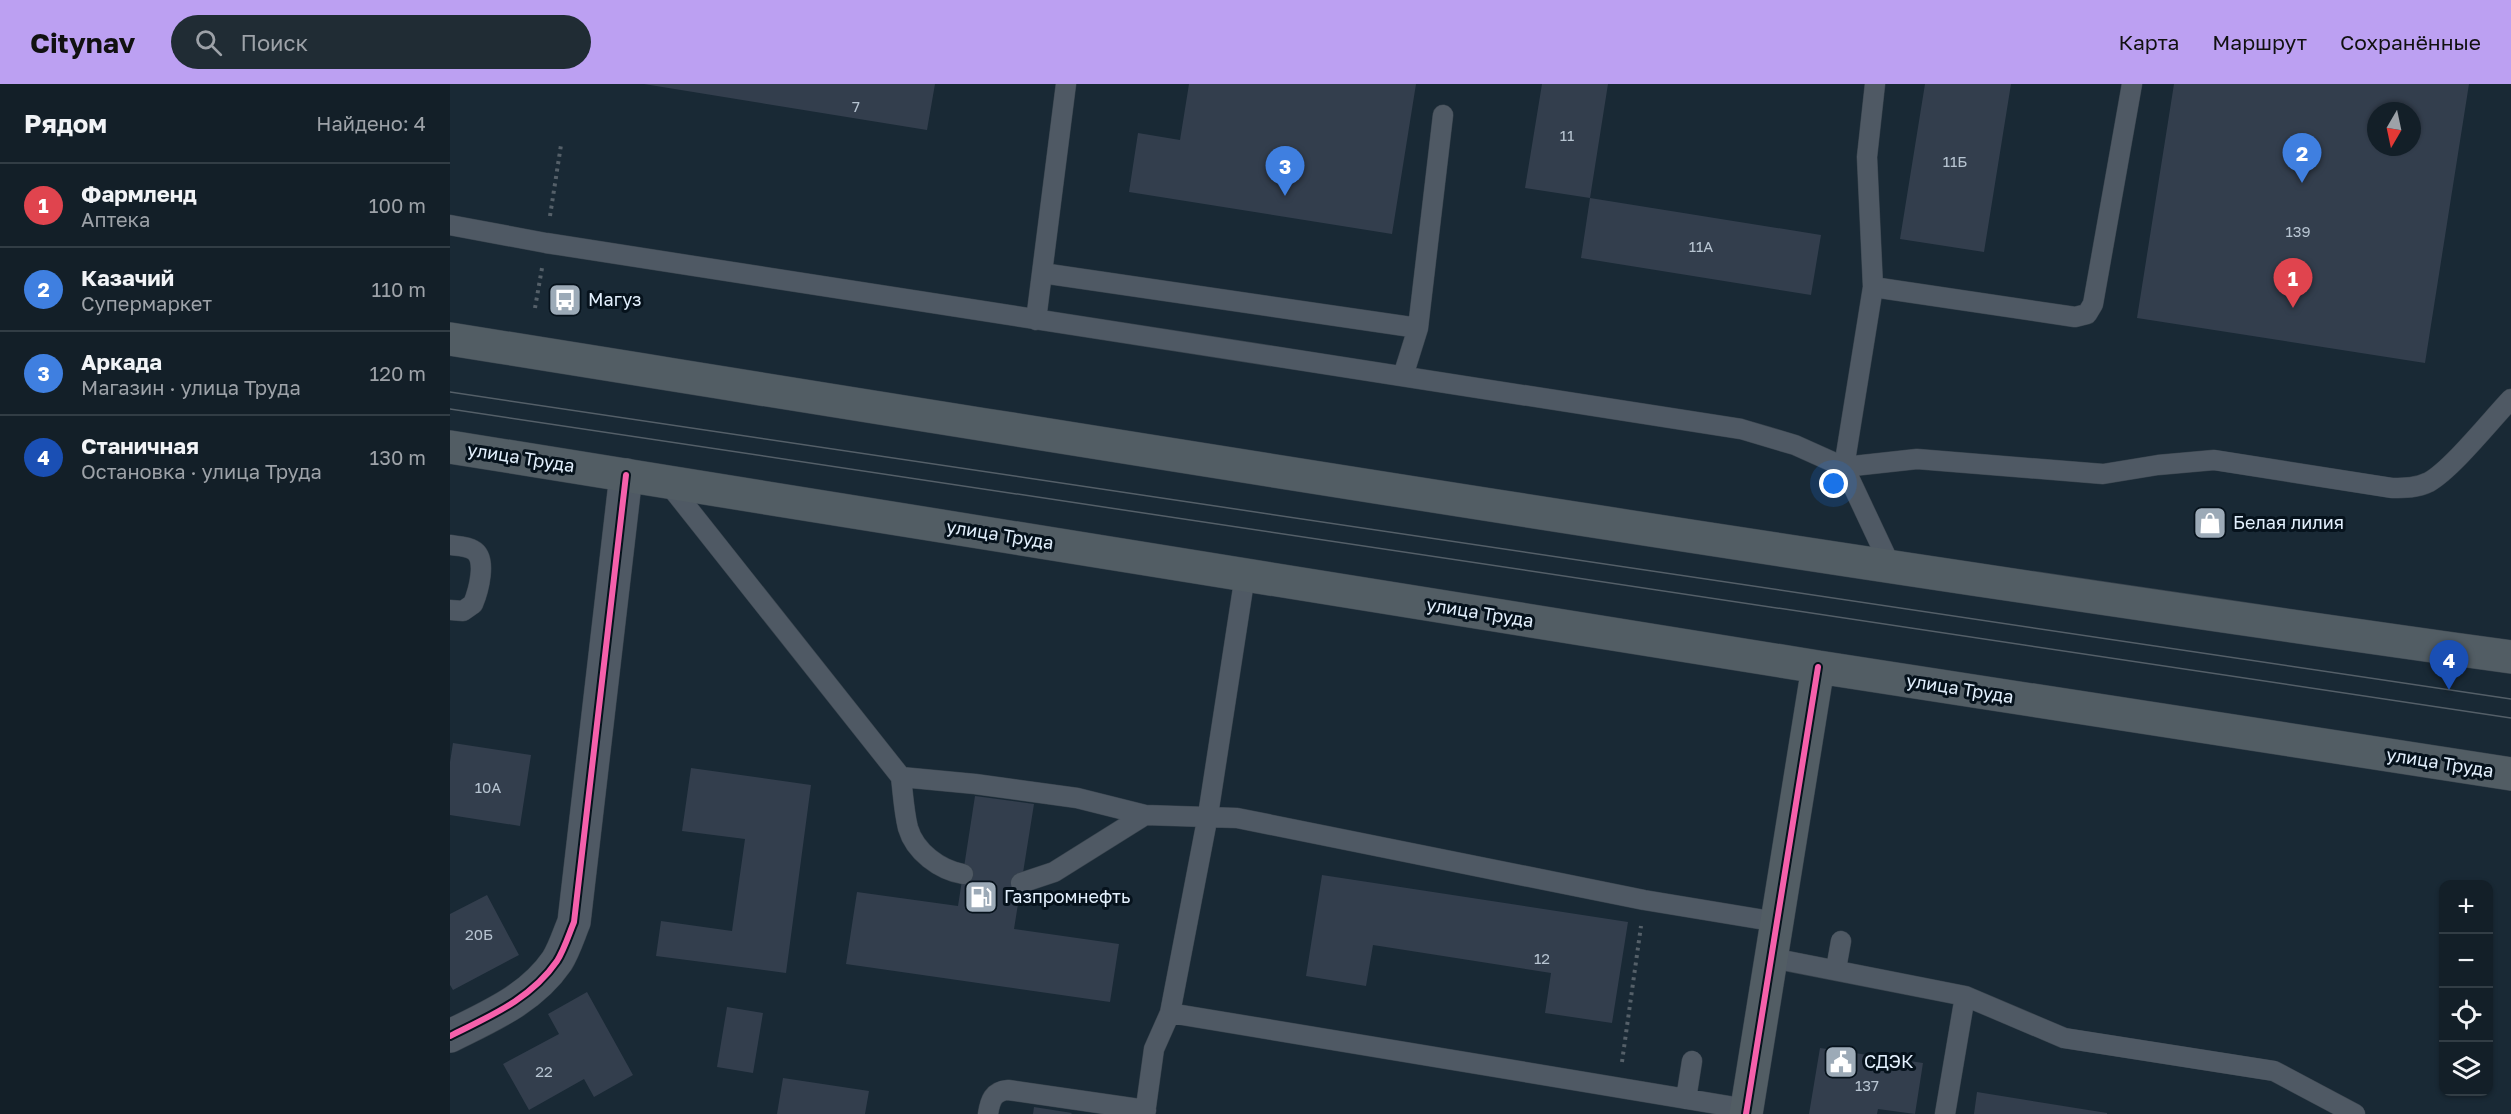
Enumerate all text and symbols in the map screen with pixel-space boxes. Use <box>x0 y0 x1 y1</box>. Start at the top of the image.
search box <box>171 15 591 69</box>
text: Citynav <box>30 26 135 59</box>
icon: search <box>192 26 225 59</box>
text: Поиск <box>240 29 308 56</box>
text: Карта <box>2118 29 2179 55</box>
text: Маршрут <box>2212 29 2307 55</box>
text: Сохранённые <box>2340 29 2481 55</box>
house number: 7 <box>852 97 860 115</box>
north arrow <box>2367 102 2421 156</box>
text: Рядом <box>24 108 107 139</box>
text: Найдено: 4 <box>316 111 426 135</box>
house number: 11 <box>1560 126 1574 144</box>
pin: 2 <box>2282 134 2322 183</box>
pin: 3 <box>1266 147 1304 196</box>
house number: 11Б <box>1943 152 1967 170</box>
text: Фармленд <box>81 180 197 207</box>
text: 1 <box>38 193 49 217</box>
text: 100 m <box>369 193 426 217</box>
text: Аптека <box>81 207 150 231</box>
house number: 139 <box>2285 222 2311 240</box>
house number: 11А <box>1689 237 1713 255</box>
pin: 1 <box>2274 258 2312 308</box>
text: Казачий <box>81 264 174 291</box>
text: 2 <box>37 277 50 301</box>
text: 110 m <box>372 277 426 301</box>
bus stop icon: Магуз <box>547 282 583 318</box>
place label: Магуз <box>588 288 641 310</box>
text: Супермаркет <box>81 291 212 315</box>
text: Аркада <box>81 348 162 375</box>
text: 3 <box>37 361 50 385</box>
text: 120 m <box>370 361 426 385</box>
text: Магазин · улица Труда <box>81 375 301 399</box>
text: Станичная <box>81 432 199 459</box>
street label: улица Труда <box>466 438 576 476</box>
text: 4 <box>37 445 50 469</box>
text: 130 m <box>370 445 426 469</box>
text: Остановка · улица Труда <box>81 459 322 483</box>
your location <box>1819 469 1848 498</box>
shop icon: Белая лилия <box>2192 505 2228 541</box>
place label: Белая лилия <box>2233 511 2344 533</box>
street label: улица Труда <box>945 515 1055 553</box>
street label: улица Труда <box>1425 593 1535 631</box>
pin: 4 <box>2430 640 2468 690</box>
street label: улица Труда <box>1905 669 2015 707</box>
street label: улица Труда <box>2385 743 2495 781</box>
house number: 10А <box>475 778 501 796</box>
fuel station icon: Газпромнефть <box>963 879 999 915</box>
map controls <box>2439 880 2493 1096</box>
button: + <box>2439 880 2493 934</box>
place label: Газпромнефть <box>1004 885 1130 907</box>
house number: 20Б <box>465 925 493 943</box>
button: − <box>2439 934 2493 988</box>
house number: 12 <box>1534 949 1550 967</box>
button: locate <box>2439 988 2493 1042</box>
button: layers <box>2439 1042 2493 1096</box>
public building icon: СДЭК <box>1823 1044 1859 1080</box>
place label: СДЭК <box>1864 1050 1914 1072</box>
house number: 22 <box>535 1062 553 1080</box>
house number: 137 <box>1855 1076 1879 1094</box>

